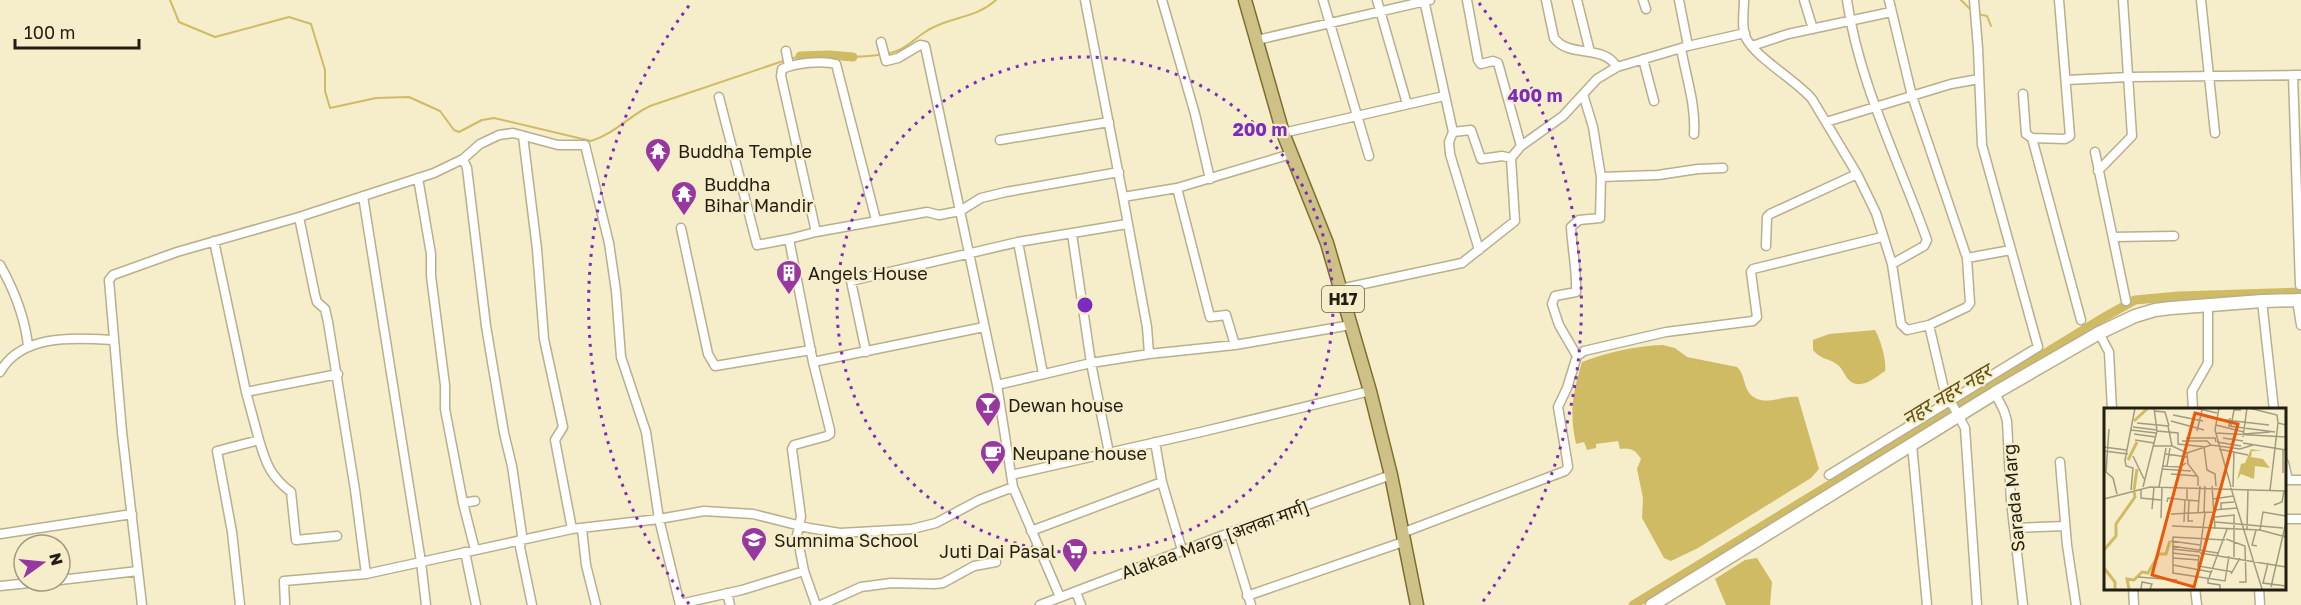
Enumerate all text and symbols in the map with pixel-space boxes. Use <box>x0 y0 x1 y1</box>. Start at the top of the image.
scale bar <box>15 12 140 50</box>
text: 100 m <box>24 21 75 43</box>
text: 400 m <box>1508 84 1562 106</box>
text: 200 m <box>1233 118 1287 140</box>
temple icon: Buddha Temple <box>643 136 673 174</box>
place label: Buddha Temple <box>678 140 812 162</box>
place label: Buddha Bihar Mandir <box>704 173 813 216</box>
temple icon: Buddha Bihar Mandir <box>669 179 699 217</box>
building icon: Angels House <box>774 258 804 296</box>
place label: Angels House <box>808 262 928 284</box>
road number: H17 <box>1322 286 1364 312</box>
centre of rings <box>1075 295 1095 315</box>
water label: नहर नहर नहर <box>1897 356 1998 430</box>
bar icon: Dewan house <box>973 390 1003 428</box>
place label: Dewan house <box>1008 394 1124 416</box>
inset map <box>2104 408 2286 590</box>
cafe icon: Neupane house <box>978 438 1008 476</box>
place label: Neupane house <box>1012 442 1147 464</box>
street label: Sarada Marg <box>1997 443 2029 553</box>
street label: Alakaa Marg [अलका मार्ग] <box>1118 495 1312 583</box>
school or university icon: Sumnima School <box>739 525 769 563</box>
place label: Sumnima School <box>774 529 919 551</box>
north arrow <box>12 533 72 593</box>
supermarket icon: Juti Dai Pasal <box>1060 536 1090 574</box>
place label: Juti Dai Pasal <box>939 540 1056 562</box>
text: N <box>45 551 68 568</box>

